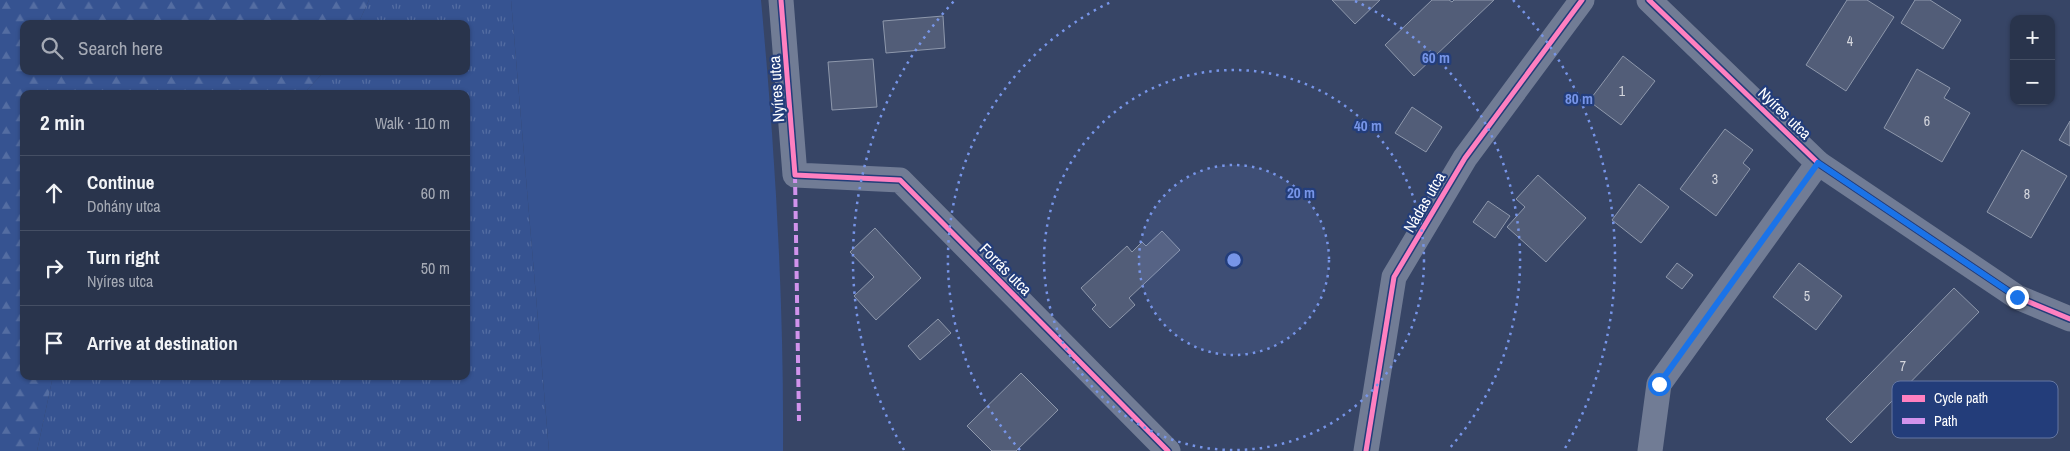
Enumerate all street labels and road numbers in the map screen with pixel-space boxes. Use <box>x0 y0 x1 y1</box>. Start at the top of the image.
street label: Nyíres utca <box>763 54 789 123</box>
street label: Nyíres utca <box>1753 82 1817 144</box>
street label: Nádas utca <box>1398 167 1450 236</box>
street label: Forrás utca <box>975 238 1038 301</box>

